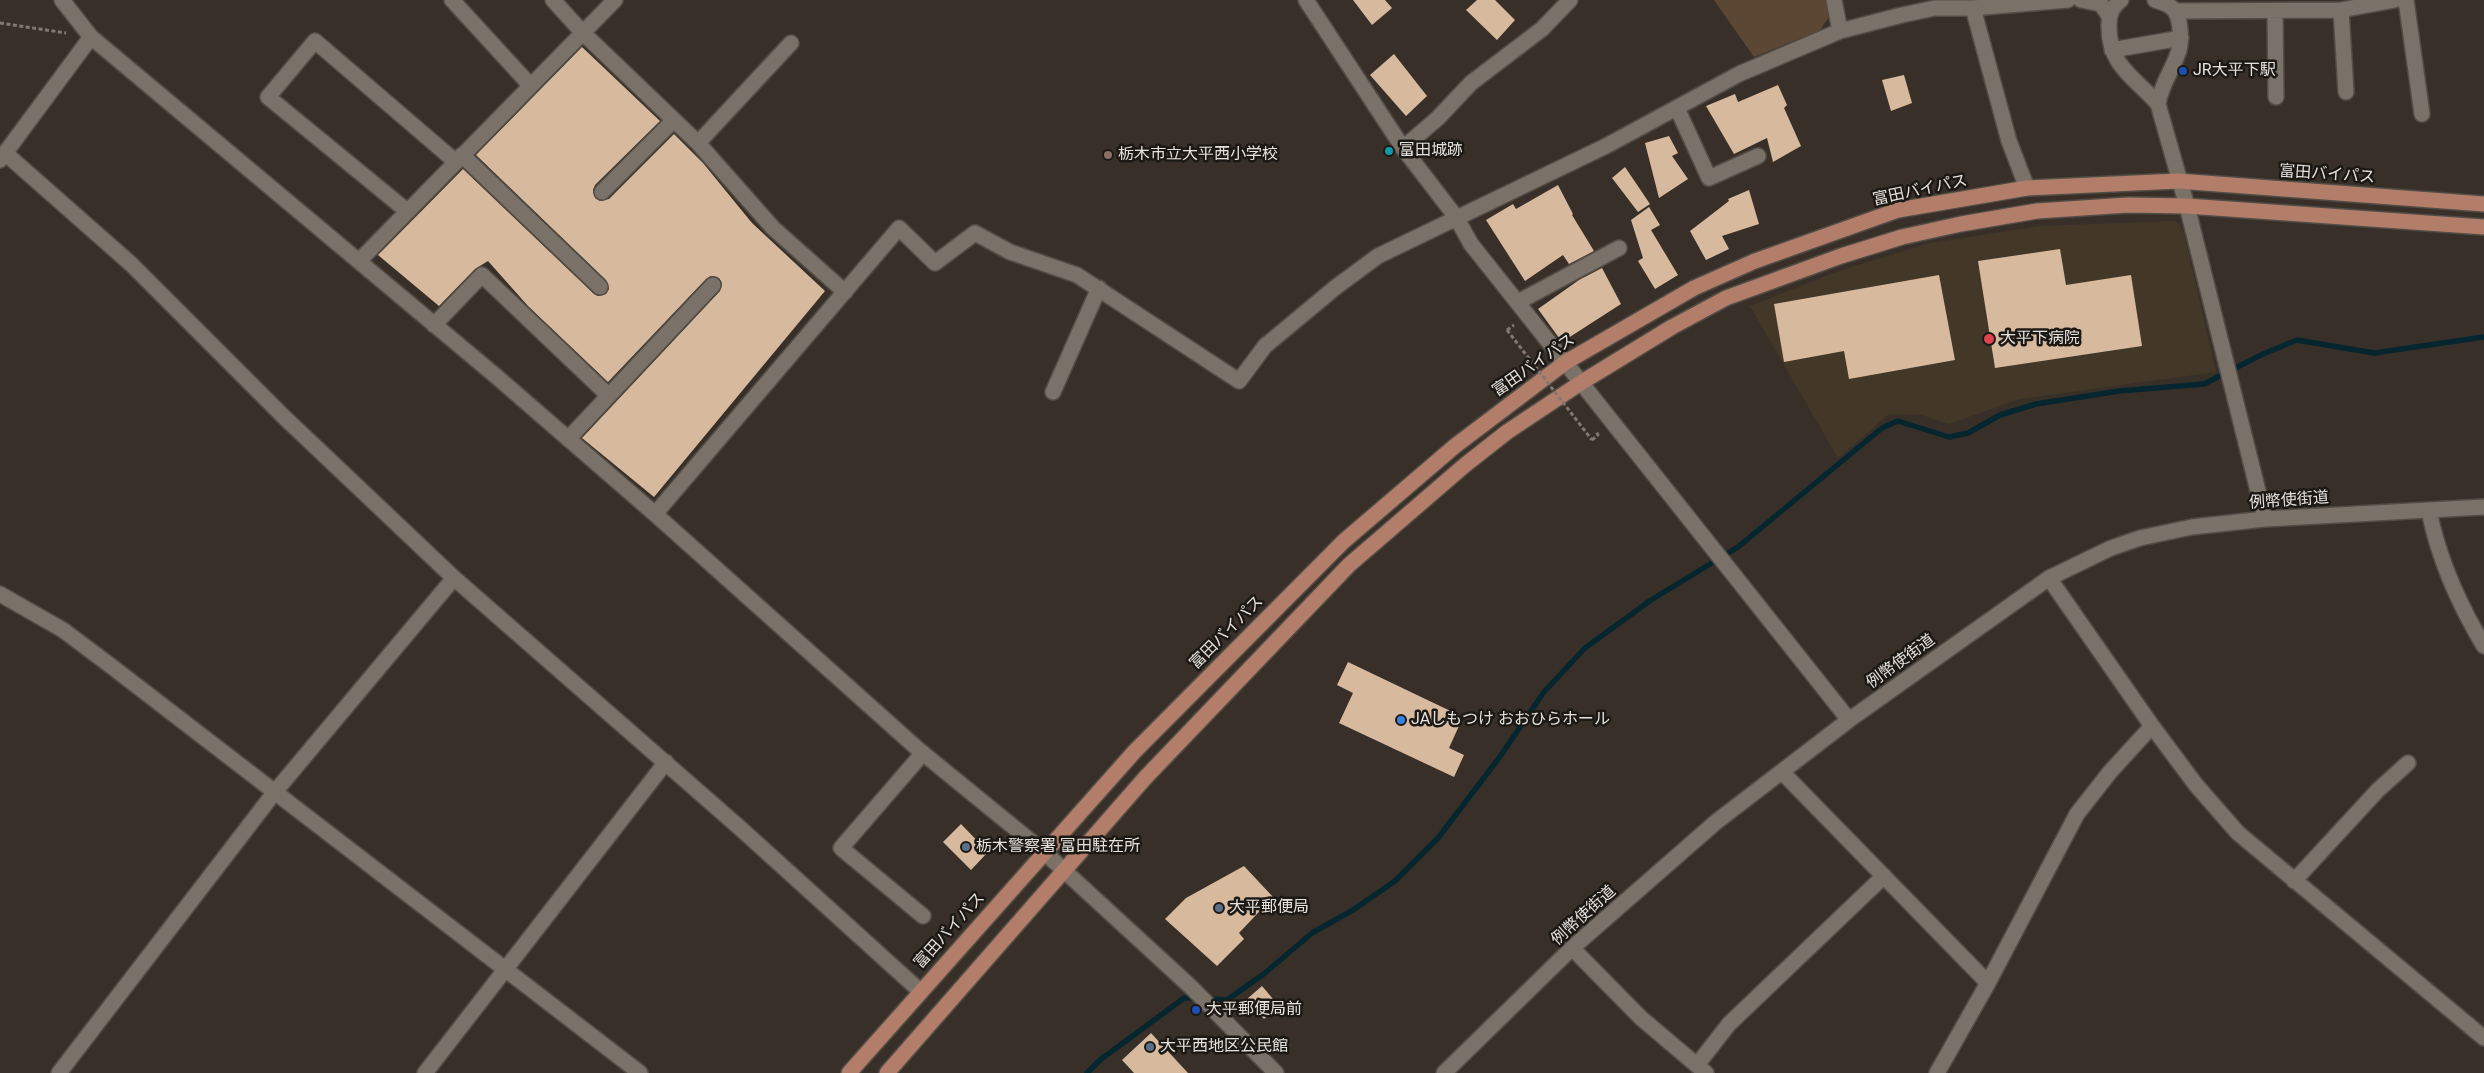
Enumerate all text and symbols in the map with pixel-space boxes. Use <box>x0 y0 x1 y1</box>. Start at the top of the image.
place label: JR大平下駅 <box>2193 61 2276 81</box>
marker: JR大平下駅 <box>2177 65 2189 77</box>
place label: 富田城跡 <box>1399 141 1463 161</box>
place label: 栃木市立大平西小学校 <box>1118 145 1278 165</box>
marker: 富田城跡 <box>1383 145 1395 157</box>
marker: 栃木市立大平西小学校 <box>1102 149 1114 161</box>
street label: 富田バイパス <box>2278 162 2376 188</box>
street label: 富田バイパス <box>1871 172 1969 210</box>
place label: 大平下病院 <box>2000 329 2080 349</box>
street label: 富田バイパス <box>1489 331 1579 401</box>
marker: 大平下病院 <box>1982 332 1996 346</box>
street label: 例幣使街道 <box>2248 489 2330 513</box>
street label: 富田バイパス <box>1186 592 1268 674</box>
street label: 例幣使街道 <box>1863 631 1939 693</box>
place label: JAしもつけ おおひらホール <box>1411 710 1610 730</box>
marker: JAしもつけ おおひらホール <box>1395 714 1407 726</box>
place label: 栃木警察署 富田駐在所 <box>976 837 1140 857</box>
marker: 栃木警察署 富田駐在所 <box>960 841 972 853</box>
street label: 例幣使街道 <box>1548 882 1620 950</box>
street label: 富田バイパス <box>911 889 989 973</box>
place label: 大平郵便局 <box>1229 898 1309 918</box>
marker: 大平郵便局 <box>1213 902 1225 914</box>
place label: 大平郵便局前 <box>1206 1000 1302 1020</box>
marker: 大平郵便局前 <box>1190 1004 1202 1016</box>
place label: 大平西地区公民館 <box>1160 1037 1288 1057</box>
marker: 大平西地区公民館 <box>1144 1041 1156 1053</box>

